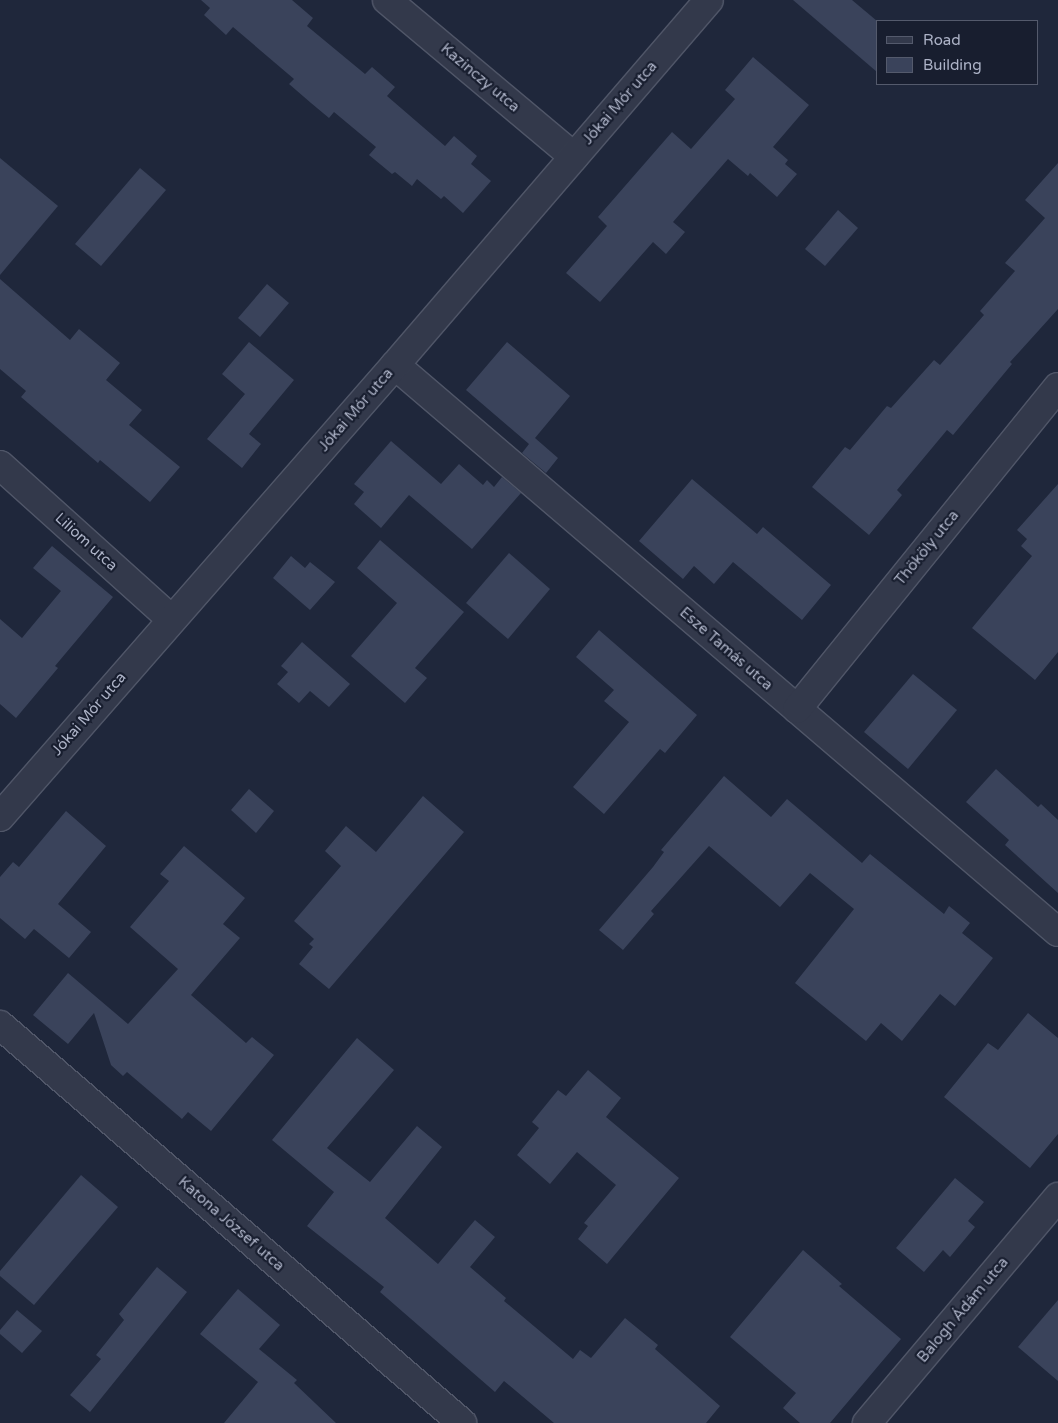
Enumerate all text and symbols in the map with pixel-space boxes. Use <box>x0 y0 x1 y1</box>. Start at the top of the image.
legend <box>876 20 1038 85</box>
text: Road <box>923 31 961 49</box>
street label: Kazinczy utca <box>437 40 523 116</box>
text: Building <box>923 56 982 74</box>
street label: Jókai Mór utca <box>579 58 661 148</box>
street label: Jókai Mór utca <box>315 365 397 455</box>
street label: Thököly utca <box>891 507 963 589</box>
street label: Liliom utca <box>51 509 121 575</box>
street label: Esze Tamás utca <box>676 604 776 694</box>
street label: Jókai Mór utca <box>48 669 130 759</box>
street label: Katona József utca <box>174 1173 288 1275</box>
street label: Balogh Ádám utca <box>914 1254 1012 1366</box>

